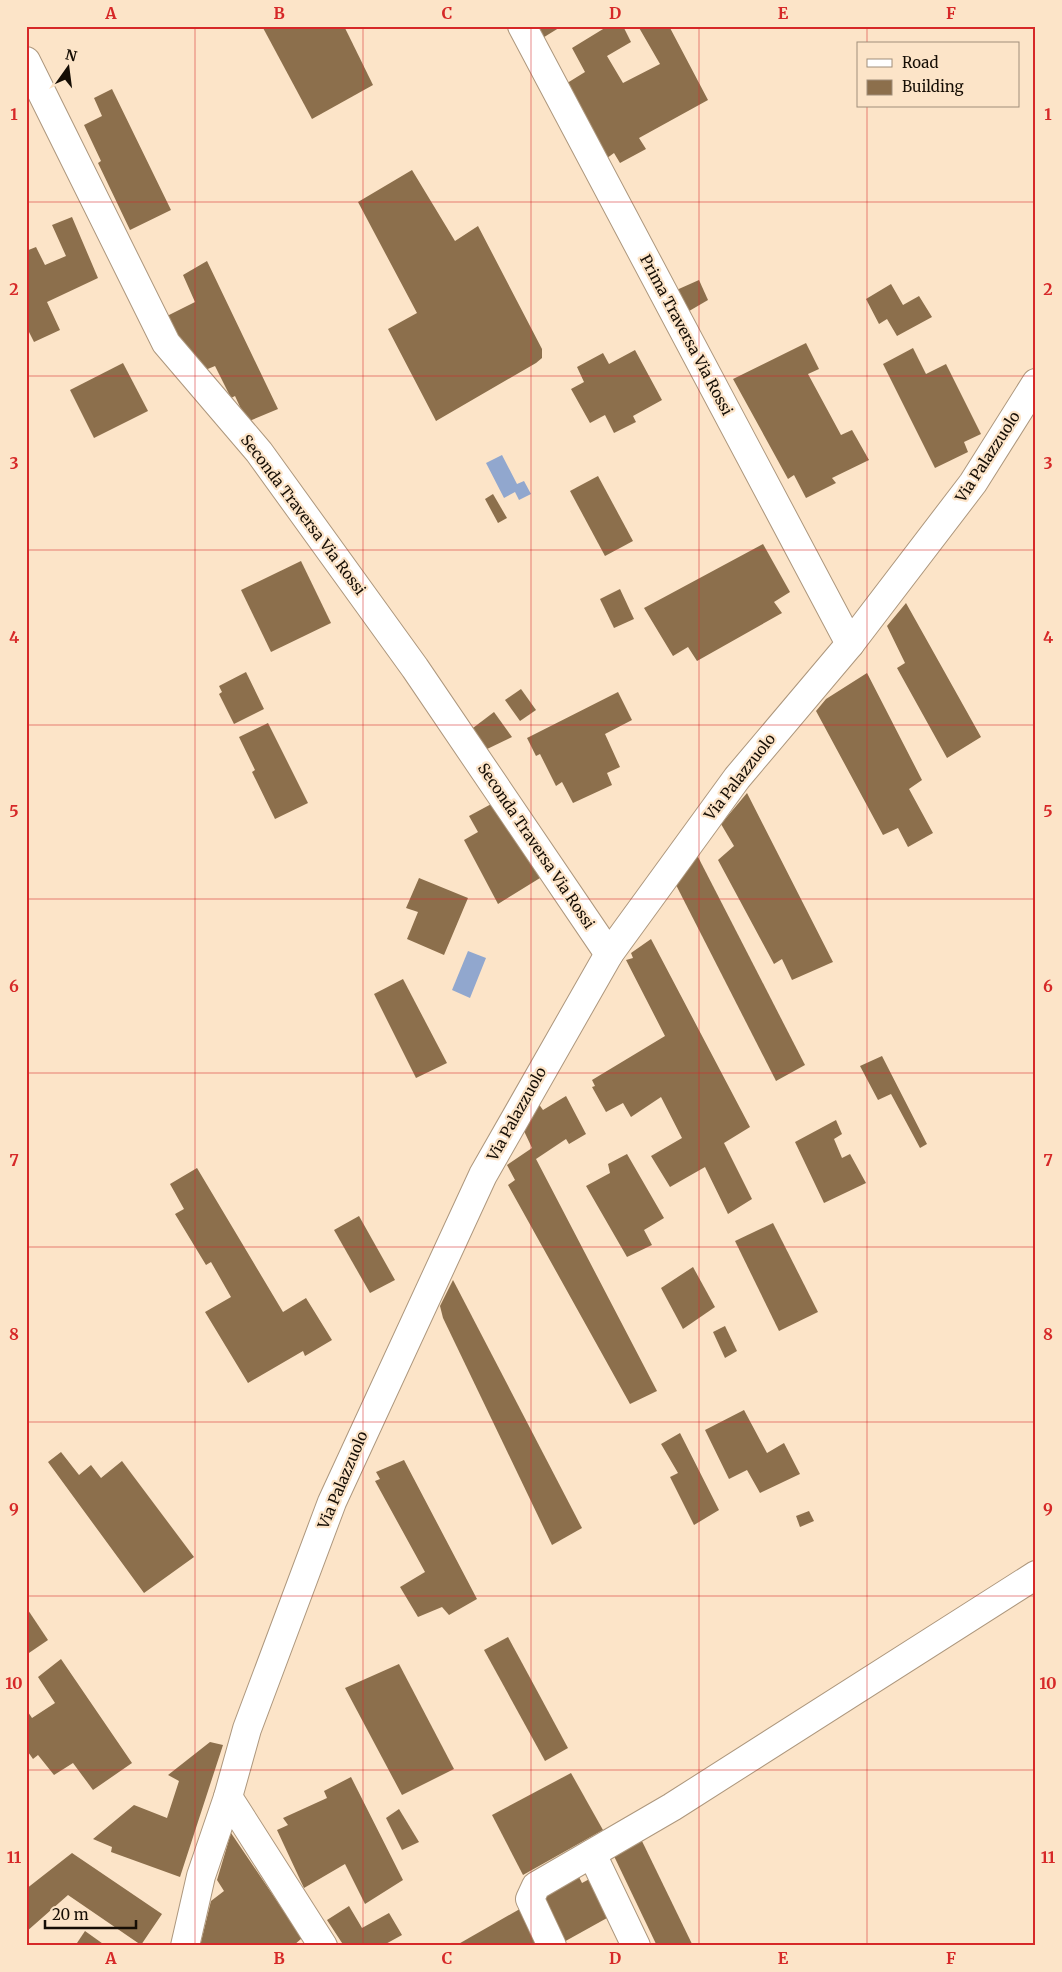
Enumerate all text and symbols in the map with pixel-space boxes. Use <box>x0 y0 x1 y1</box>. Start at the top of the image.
text: A <box>104 3 117 23</box>
text: B <box>273 3 285 23</box>
text: C <box>442 3 452 23</box>
text: D <box>609 3 621 23</box>
text: E <box>778 3 789 23</box>
text: F <box>946 3 956 23</box>
north arrow <box>42 42 92 92</box>
legend <box>857 42 1020 108</box>
text: N <box>64 45 79 65</box>
text: Road <box>902 53 938 72</box>
text: Building <box>902 77 964 96</box>
text: 1 <box>10 104 18 124</box>
text: 1 <box>1044 104 1052 124</box>
street label: Prima Traversa Via Rossi <box>636 251 737 419</box>
text: 2 <box>9 279 19 299</box>
text: 2 <box>1043 279 1053 299</box>
street label: Via Palazzuolo <box>951 408 1024 507</box>
street label: Seconda Traversa Via Rossi <box>237 431 370 599</box>
text: 3 <box>9 453 19 473</box>
text: 3 <box>1043 453 1053 473</box>
text: 4 <box>9 627 19 647</box>
text: 4 <box>1043 627 1053 647</box>
street label: Via Palazzuolo <box>699 730 779 824</box>
street label: Seconda Traversa Via Rossi <box>474 759 599 932</box>
text: 5 <box>9 801 19 821</box>
text: 5 <box>1043 801 1053 821</box>
text: 6 <box>9 976 19 996</box>
text: 6 <box>1043 976 1053 996</box>
street label: Via Palazzuolo <box>482 1063 550 1165</box>
text: 7 <box>9 1150 19 1170</box>
text: 7 <box>1043 1150 1053 1170</box>
text: 8 <box>9 1324 19 1344</box>
text: 8 <box>1043 1324 1053 1344</box>
street label: Via Palazzuolo <box>313 1428 372 1532</box>
text: 9 <box>9 1499 19 1519</box>
text: 9 <box>1043 1499 1053 1519</box>
text: 10 <box>5 1673 23 1693</box>
text: 10 <box>1039 1673 1057 1693</box>
text: 11 <box>7 1847 22 1867</box>
text: 11 <box>1041 1847 1056 1867</box>
scale bar <box>45 1897 136 1929</box>
text: 20 m <box>52 1905 89 1924</box>
text: A <box>104 1948 117 1968</box>
text: B <box>273 1948 285 1968</box>
text: C <box>442 1948 452 1968</box>
text: D <box>609 1948 621 1968</box>
text: E <box>778 1948 789 1968</box>
text: F <box>946 1948 956 1968</box>

